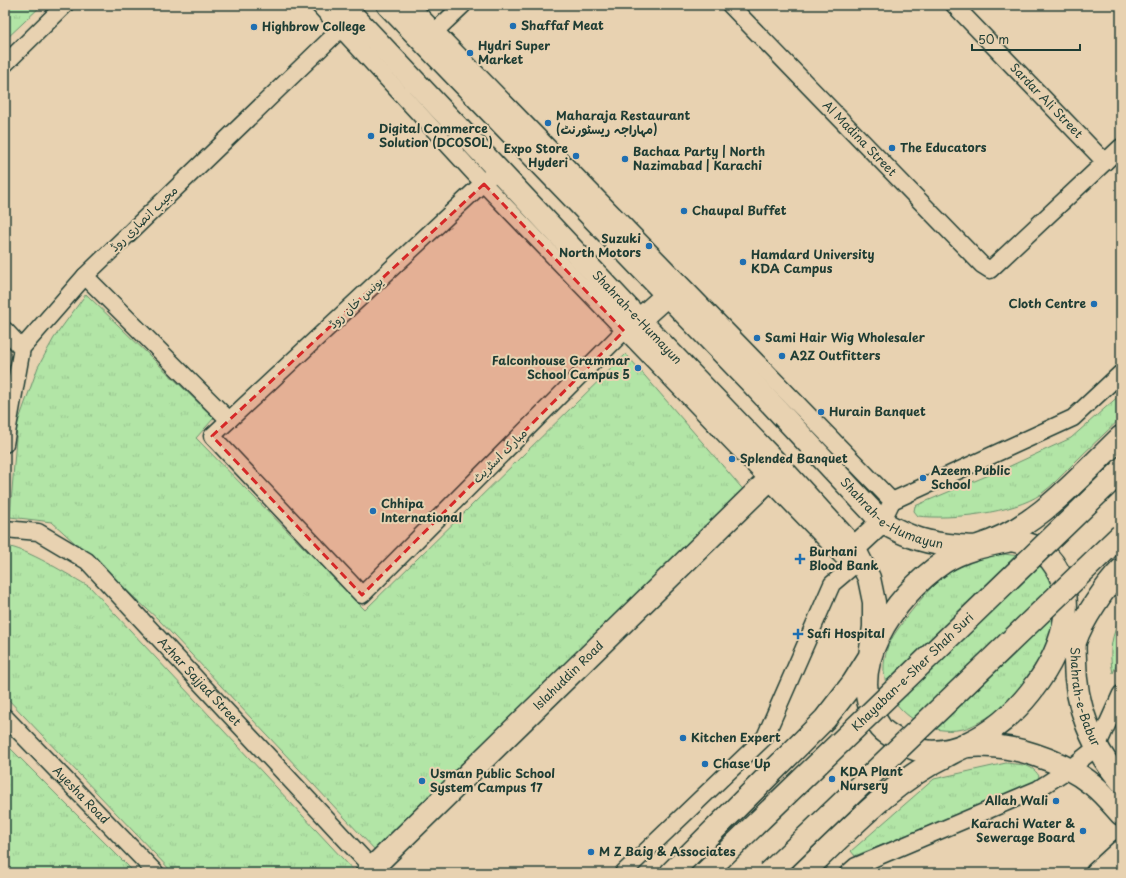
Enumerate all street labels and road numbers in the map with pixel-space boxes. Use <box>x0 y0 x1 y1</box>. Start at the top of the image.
street label: Sardar Ali Street <box>1006 59 1087 142</box>
street label: Al Madina Street <box>819 96 901 180</box>
street label: مجیب انصاری روڈ <box>105 181 181 255</box>
street label: Shahrah-e-Humayun <box>589 266 687 368</box>
street label: یونس خان روڈ <box>324 272 387 332</box>
street label: مبارک اسٹریٹ <box>468 424 531 487</box>
street label: Shahrah-e-Humayun <box>837 473 945 552</box>
street label: Khayaban-e-Sher Shah Suri <box>847 608 977 735</box>
street label: Azhar Sajjad Street <box>154 633 246 730</box>
street label: Islahuddin Road <box>529 636 607 714</box>
street label: Shahrah-e-Babur <box>1066 646 1106 750</box>
street label: Ayesha Road <box>49 762 114 828</box>

